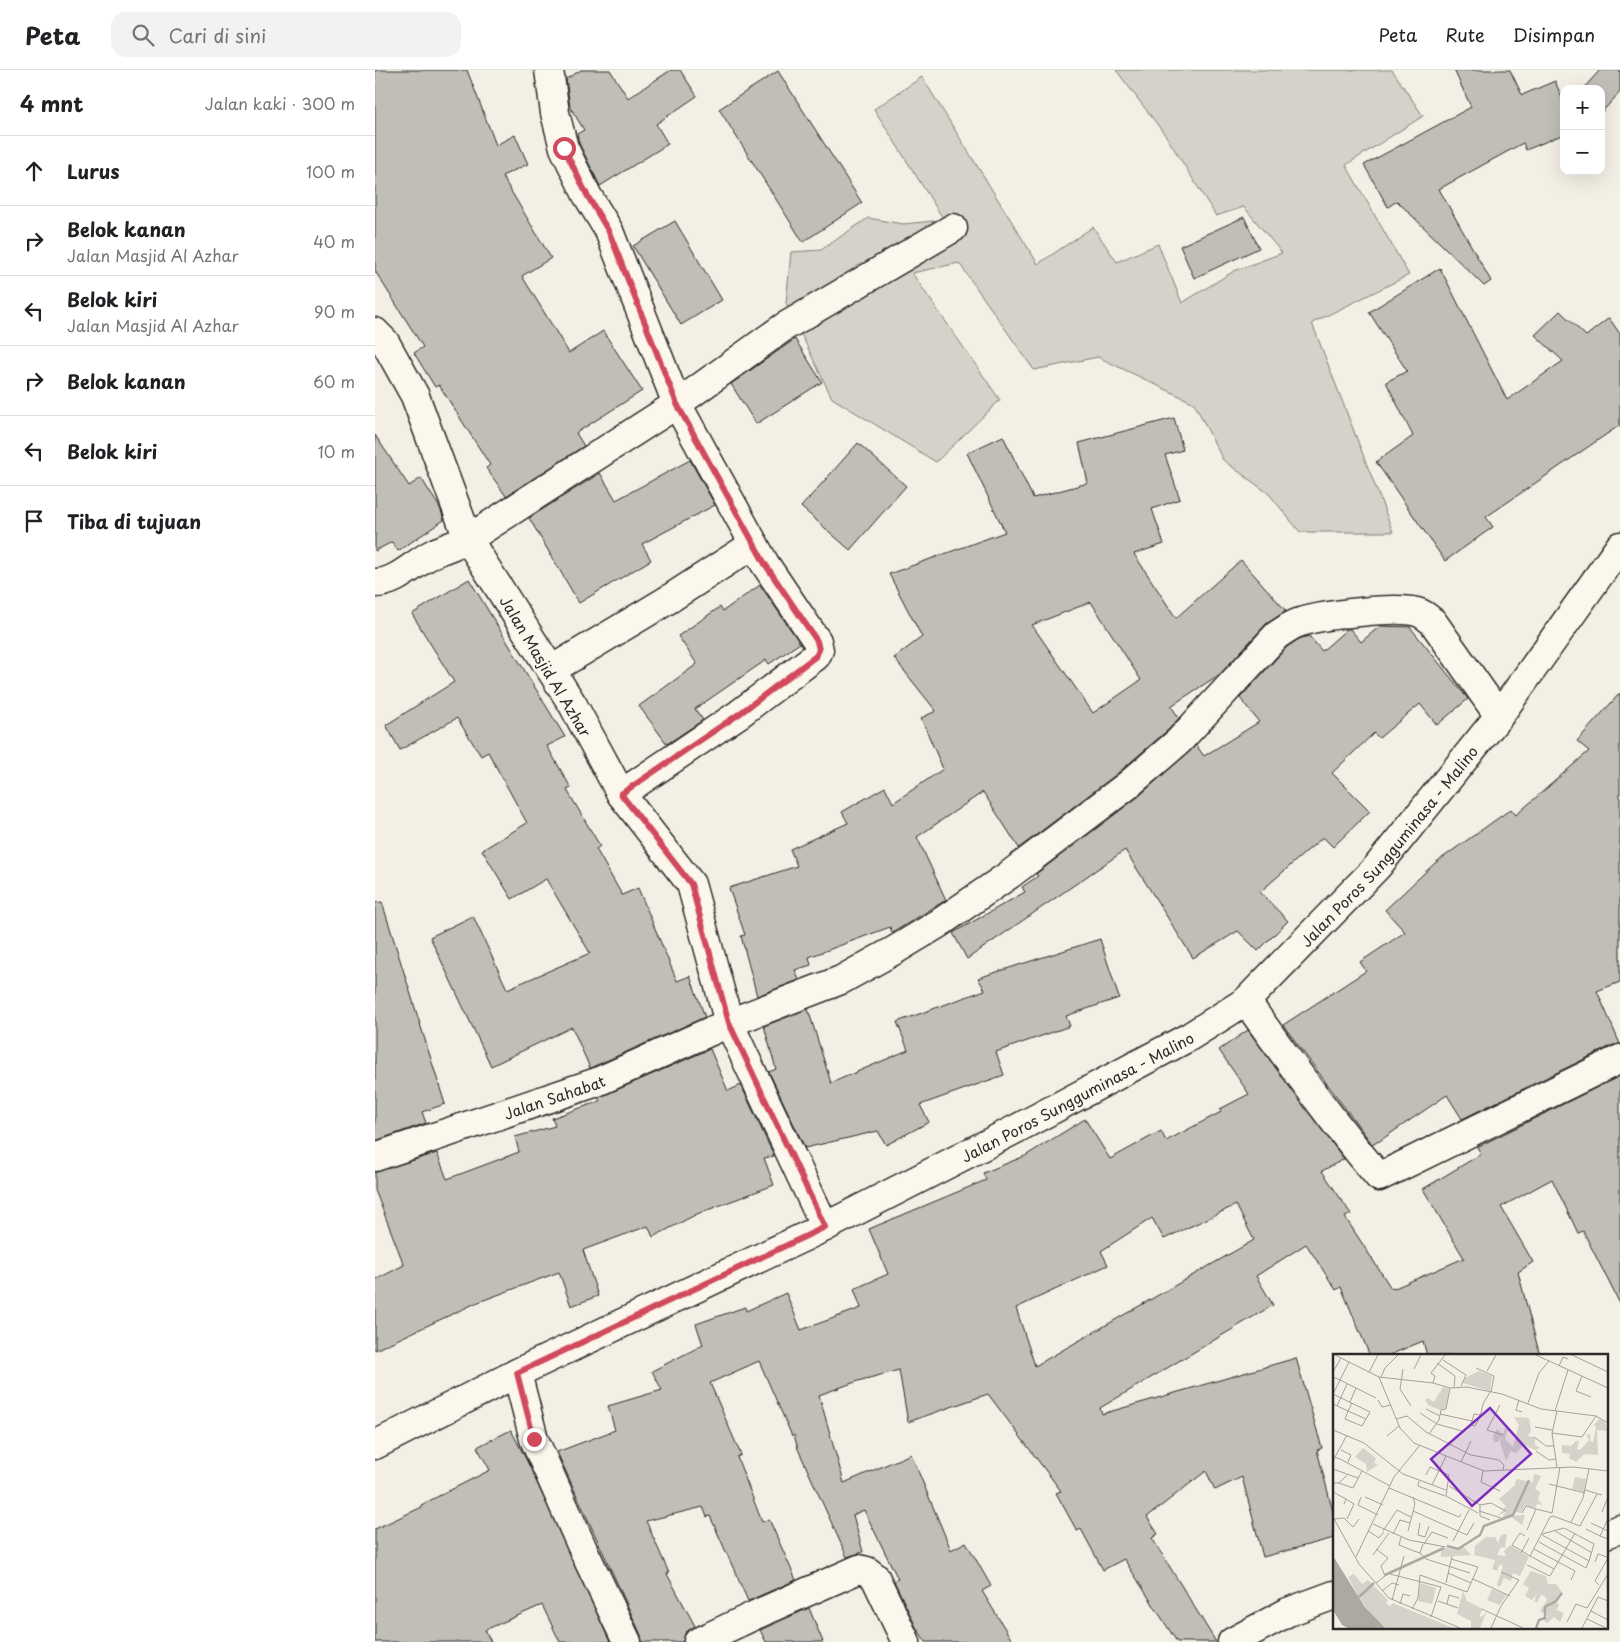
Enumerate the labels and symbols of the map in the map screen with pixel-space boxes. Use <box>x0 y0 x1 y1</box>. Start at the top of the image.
route start <box>553 137 576 160</box>
street label: Jalan Masjid Al Azhar <box>495 591 597 741</box>
street label: Jalan Poros Sungguminasa - Malino <box>1294 740 1483 951</box>
street label: Jalan Poros Sungguminasa - Malino <box>957 1025 1198 1167</box>
street label: Jalan Sahabat <box>500 1068 609 1124</box>
inset map <box>1333 1354 1607 1630</box>
route end <box>523 1428 546 1451</box>

